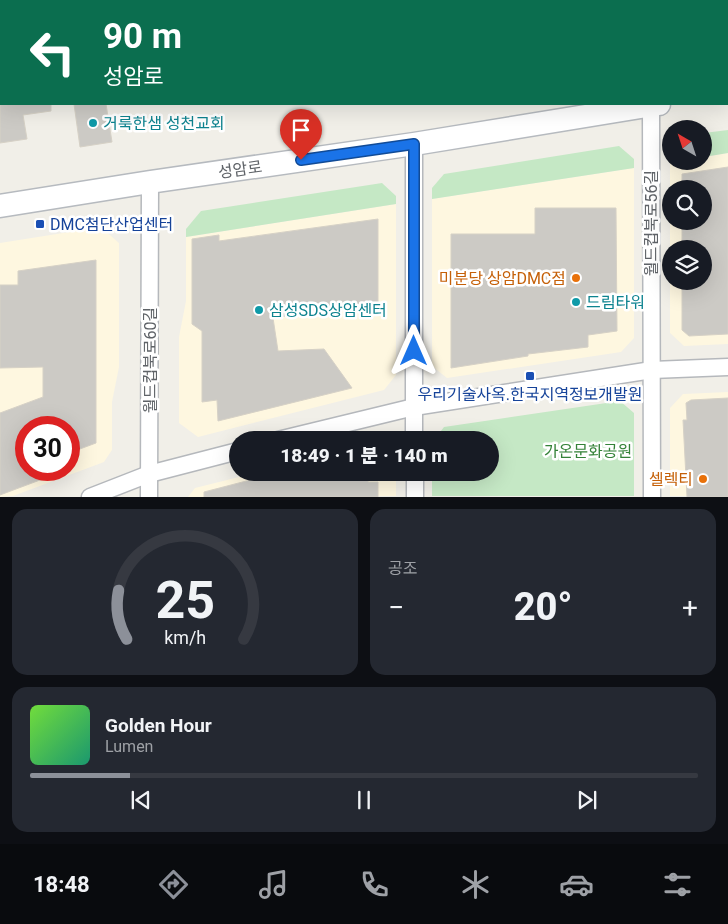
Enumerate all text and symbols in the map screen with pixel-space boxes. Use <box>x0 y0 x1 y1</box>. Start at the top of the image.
text: 90 m <box>103 16 182 57</box>
icon: left <box>20 20 85 85</box>
text: 성암로 <box>103 64 164 89</box>
pin <box>280 109 322 160</box>
place label: 거룩한샘 성천교회 <box>103 114 225 133</box>
icon: arrive <box>287 116 315 144</box>
marker: 거룩한샘 성천교회 <box>87 117 99 129</box>
north arrow <box>662 120 712 170</box>
map controls <box>662 120 712 290</box>
street label: 성암로 <box>217 157 264 182</box>
street label: 월드컵북로56길 <box>642 170 661 276</box>
button: search <box>662 180 712 230</box>
place label: DMC첨단산업센터 <box>50 215 173 234</box>
marker: DMC첨단산업센터 <box>34 218 46 230</box>
button: layers <box>662 240 712 290</box>
place label: 미분당 상암DMC점 <box>439 269 566 288</box>
marker: 미분당 상암DMC점 <box>570 272 582 284</box>
place label: 드림타워 <box>586 293 645 312</box>
marker: 드림타워 <box>570 296 582 308</box>
place label: 삼성SDS상암센터 <box>269 301 387 320</box>
marker: 삼성SDS상암센터 <box>253 304 265 316</box>
street label: 월드컵북로60길 <box>141 307 160 413</box>
position arrow <box>387 324 439 376</box>
marker: 우리기술사옥.한국지역정보개발원 <box>524 370 536 382</box>
place label: 우리기술사옥.한국지역정보개발원 <box>417 385 643 404</box>
speed limit sign: 30 <box>15 416 80 481</box>
park label: 가온문화공원 <box>544 442 632 461</box>
text: 18:49 · 1 분 · 140 m <box>280 444 448 467</box>
place label: 셀렉티 <box>649 470 693 489</box>
marker: 셀렉티 <box>697 473 709 485</box>
text: 공조 <box>388 559 417 578</box>
text: 25 <box>155 570 215 631</box>
text: 20° <box>514 585 572 629</box>
text: − <box>388 591 404 624</box>
text: + <box>682 591 698 624</box>
text: km/h <box>164 627 206 648</box>
text: Golden Hour <box>105 714 212 737</box>
text: Lumen <box>105 737 153 756</box>
icon: previous <box>127 786 155 814</box>
icon: pause <box>350 786 378 814</box>
icon: next <box>573 786 601 814</box>
icon: directions <box>156 867 191 902</box>
icon: music <box>256 867 291 902</box>
icon: phone <box>357 867 392 902</box>
icon: climate <box>458 867 493 902</box>
icon: car <box>559 867 594 902</box>
icon: filters <box>660 867 695 902</box>
text: 18:48 <box>33 872 90 897</box>

